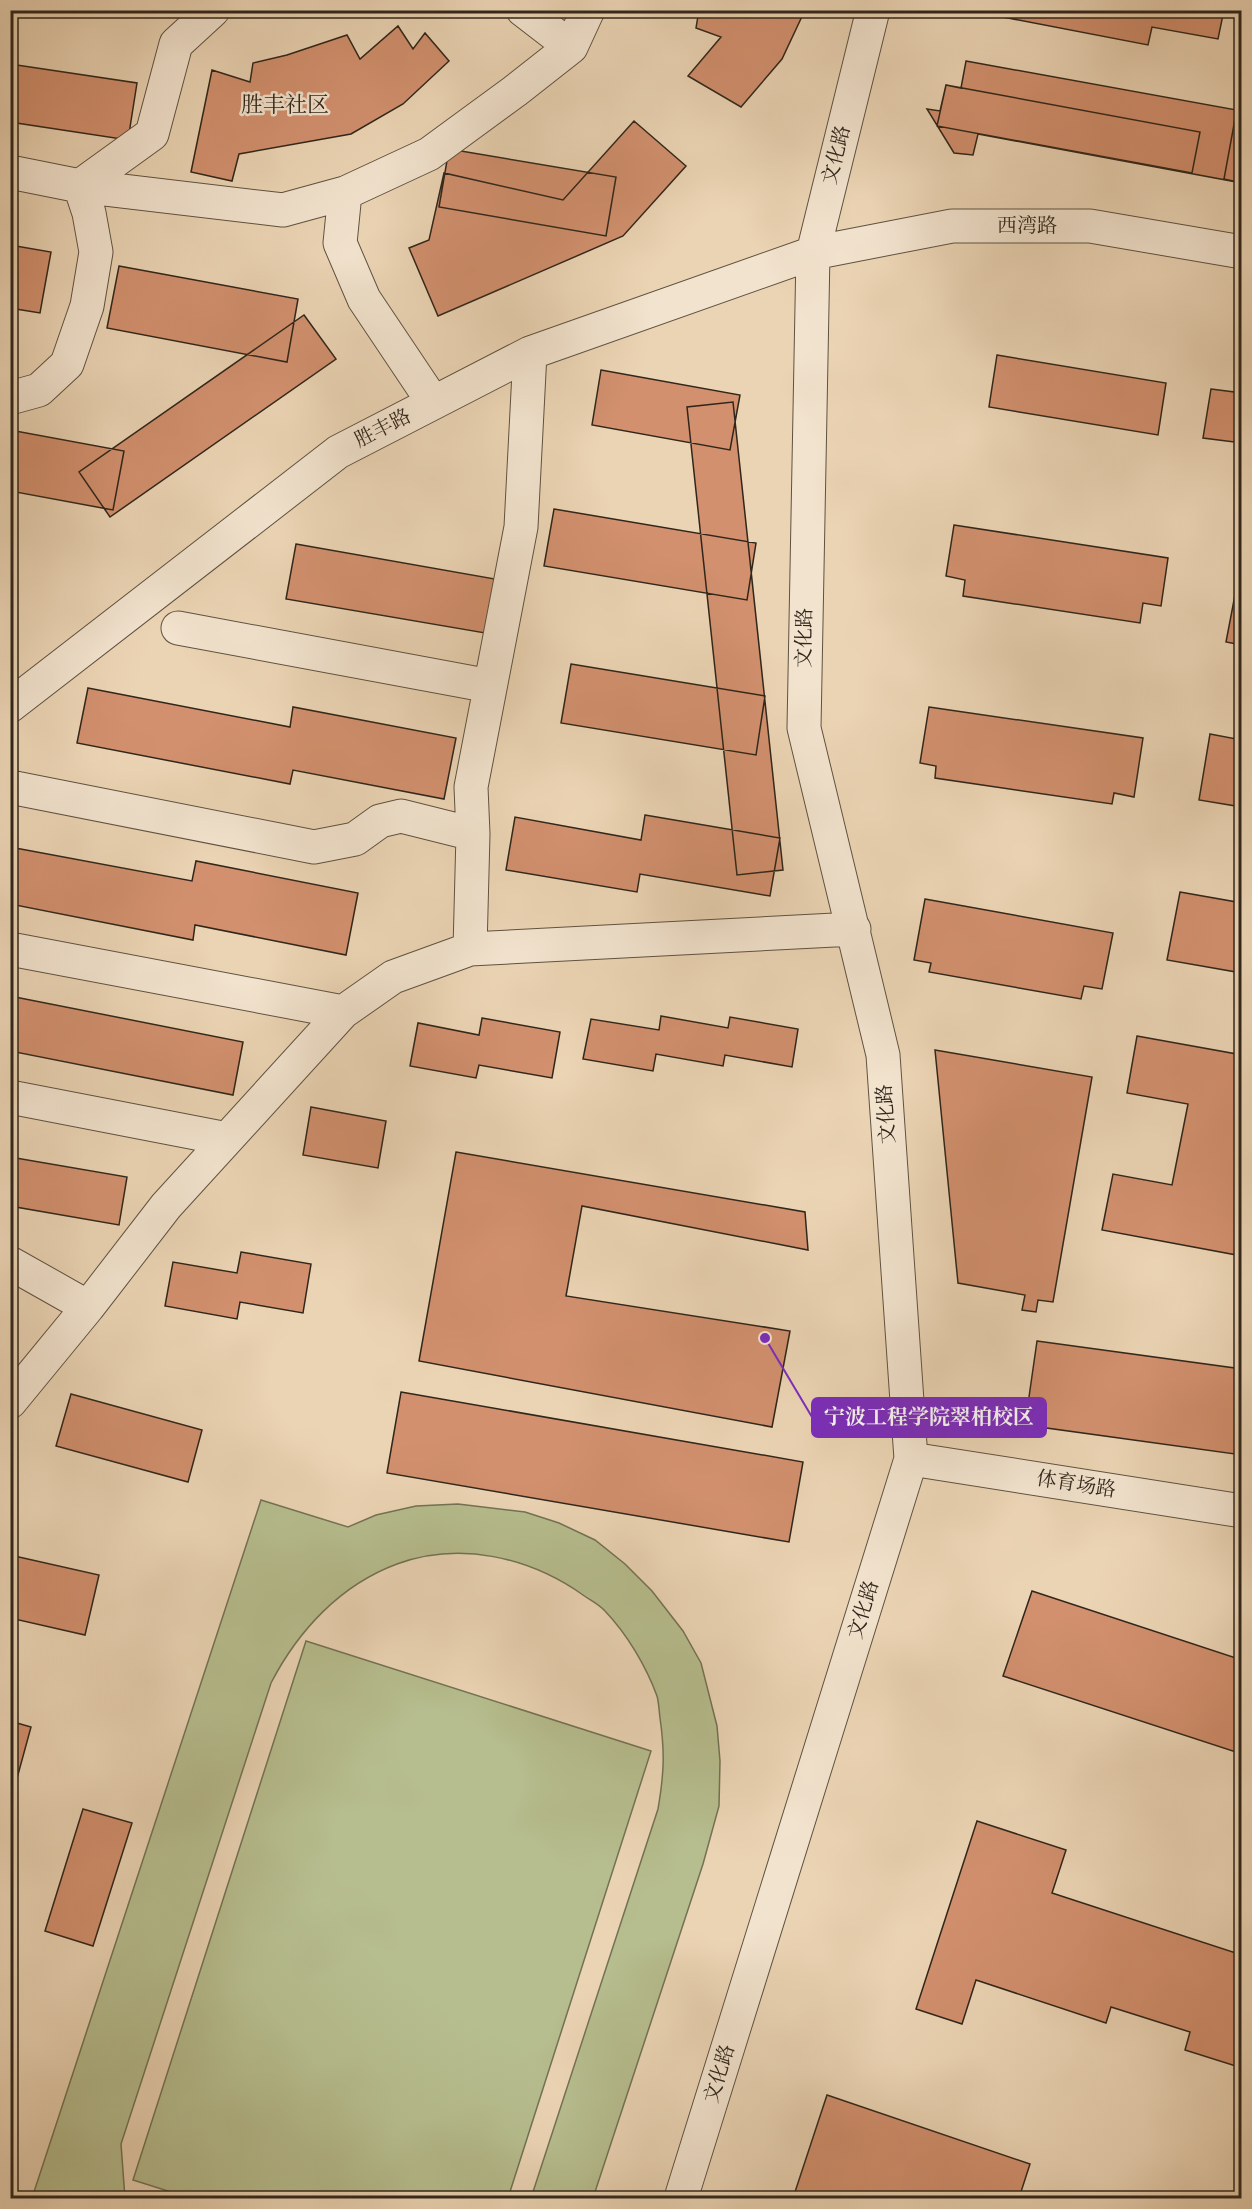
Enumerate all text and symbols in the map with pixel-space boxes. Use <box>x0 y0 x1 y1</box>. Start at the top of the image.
district label: 胜丰社区 <box>241 92 329 119</box>
street label: 文化路 <box>818 123 856 187</box>
street label: 西湾路 <box>997 214 1057 239</box>
street label: 胜丰路 <box>351 404 415 454</box>
street label: 文化路 <box>792 608 818 668</box>
street label: 文化路 <box>872 1083 902 1145</box>
callout: 宁波工程学院翠柏校区 <box>812 1398 1046 1437</box>
text: 宁波工程学院翠柏校区 <box>824 1405 1034 1431</box>
street label: 体育场路 <box>1035 1466 1117 1504</box>
street label: 文化路 <box>843 1578 885 1642</box>
street label: 文化路 <box>699 2042 741 2106</box>

